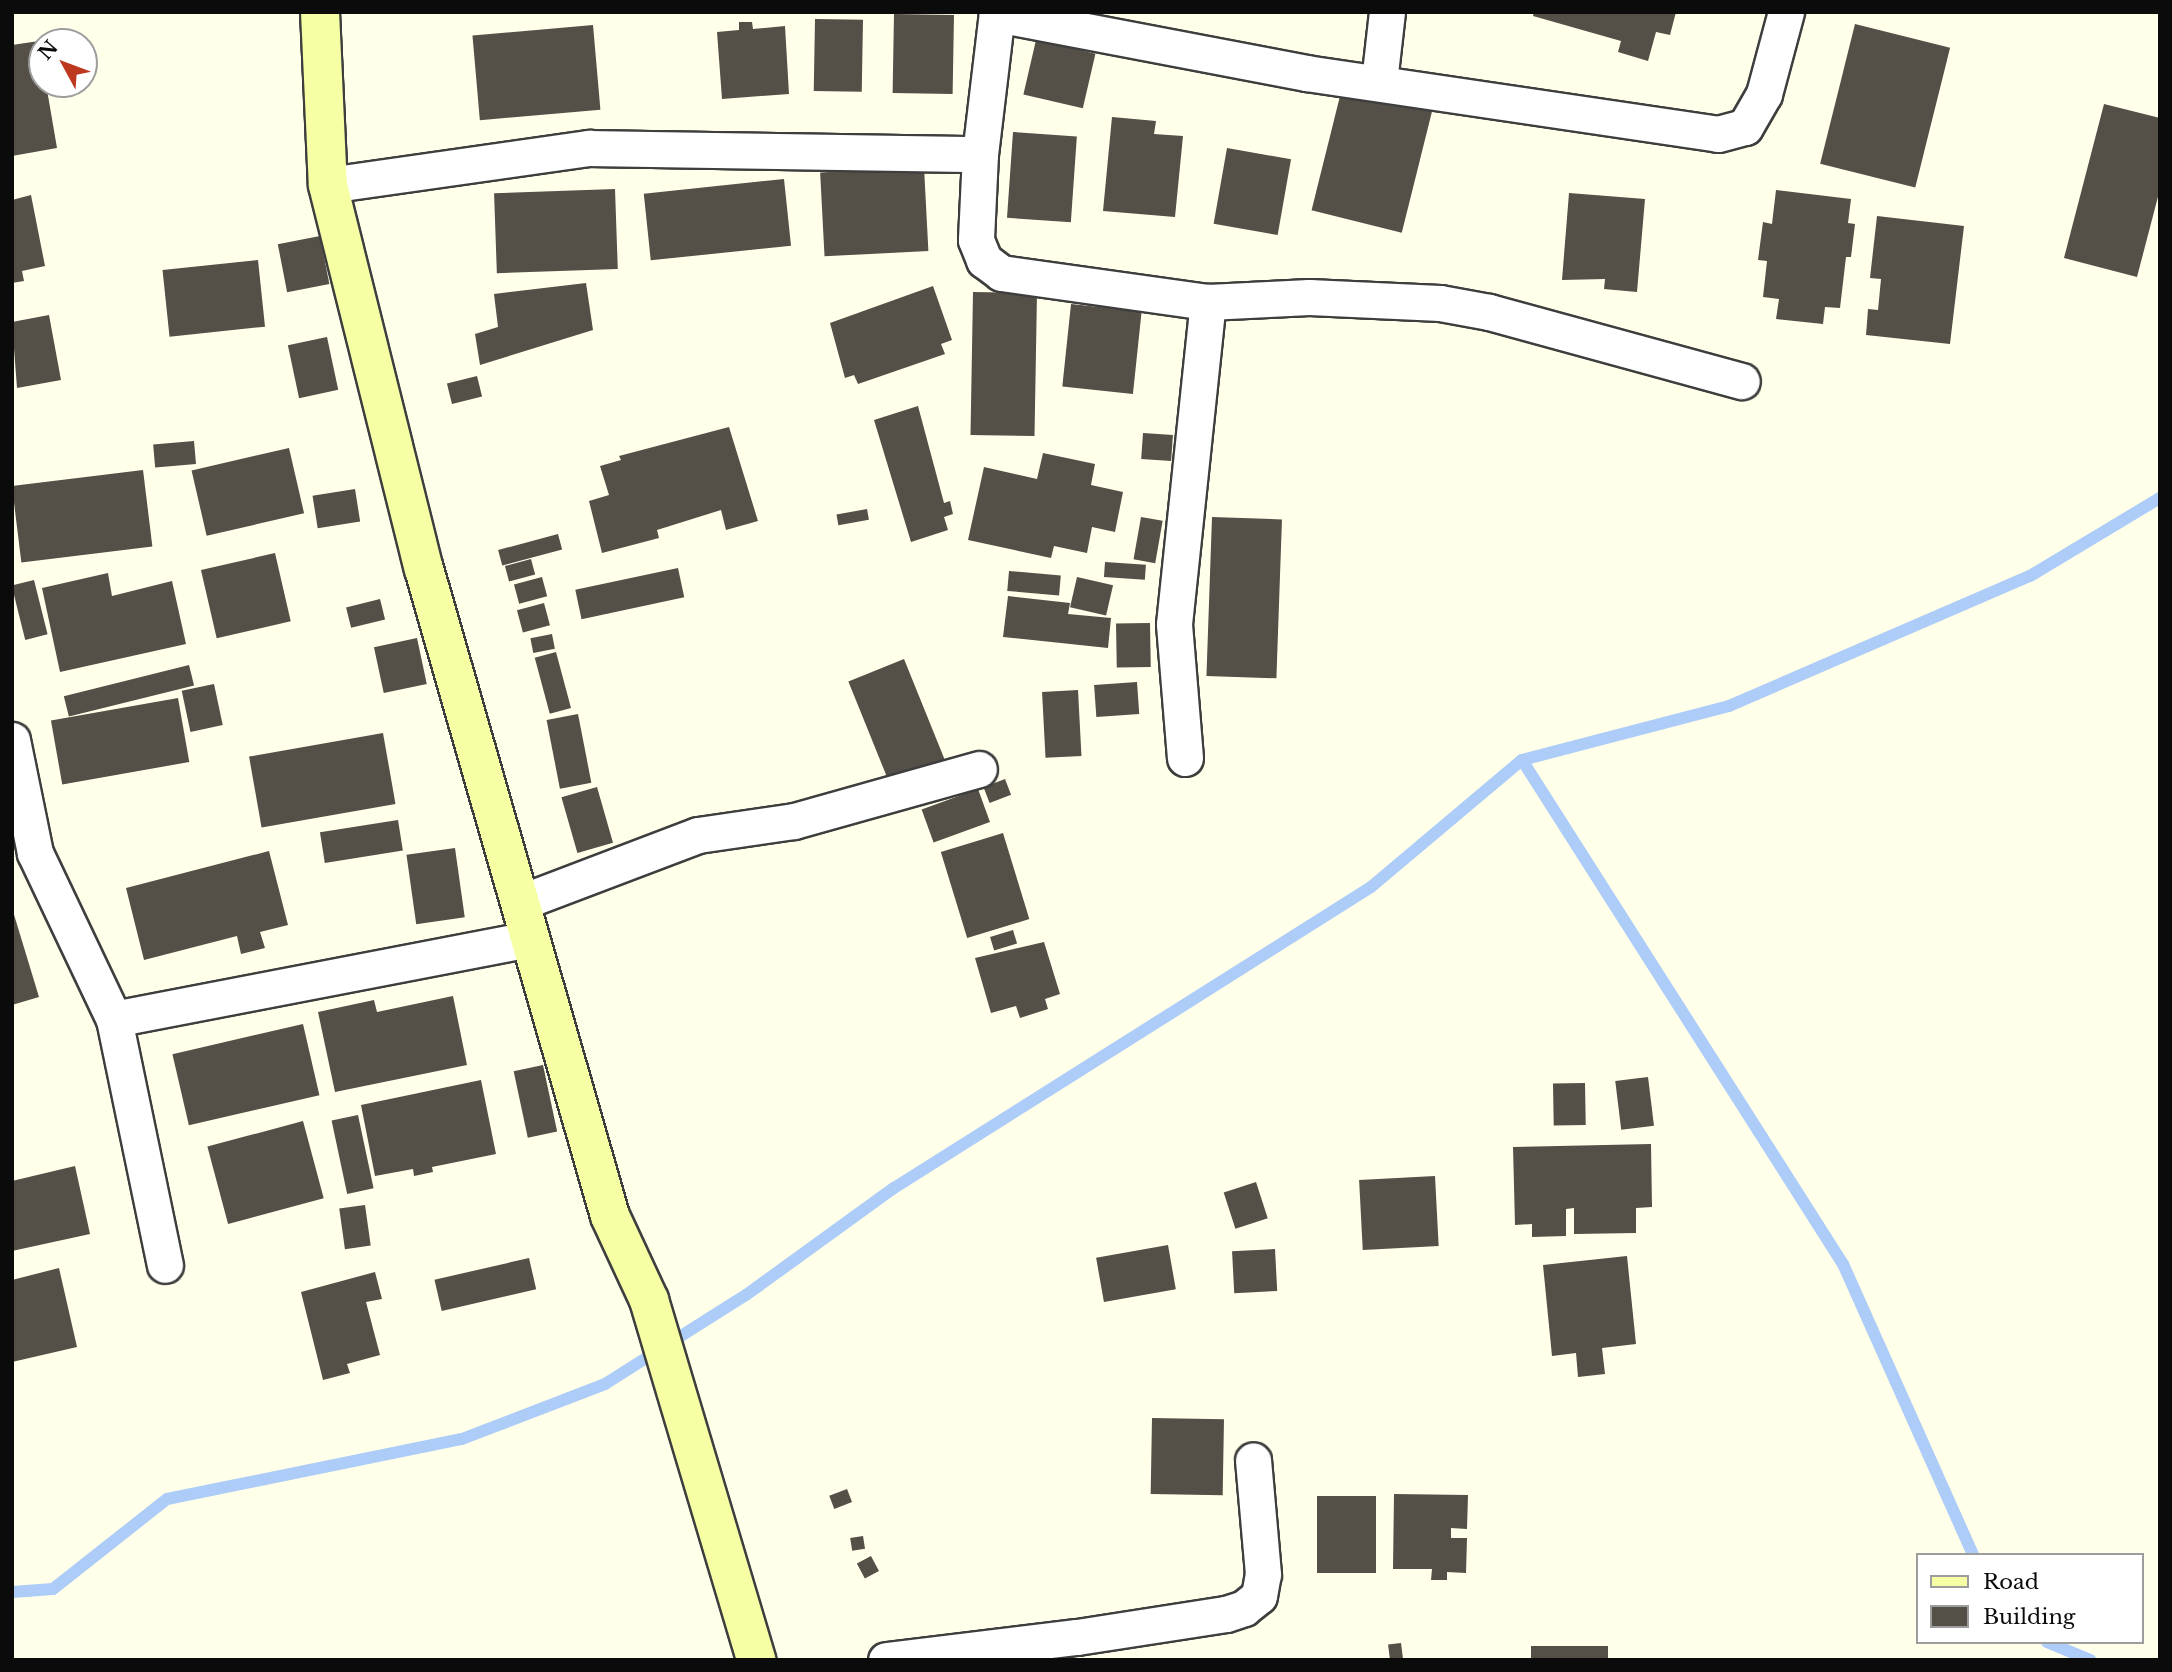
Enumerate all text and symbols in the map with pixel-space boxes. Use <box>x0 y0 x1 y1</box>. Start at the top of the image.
north arrow <box>28 28 98 98</box>
text: N <box>34 36 63 64</box>
legend <box>1916 1553 2144 1644</box>
text: Road <box>1983 1569 2039 1595</box>
text: Building <box>1983 1604 2075 1630</box>

